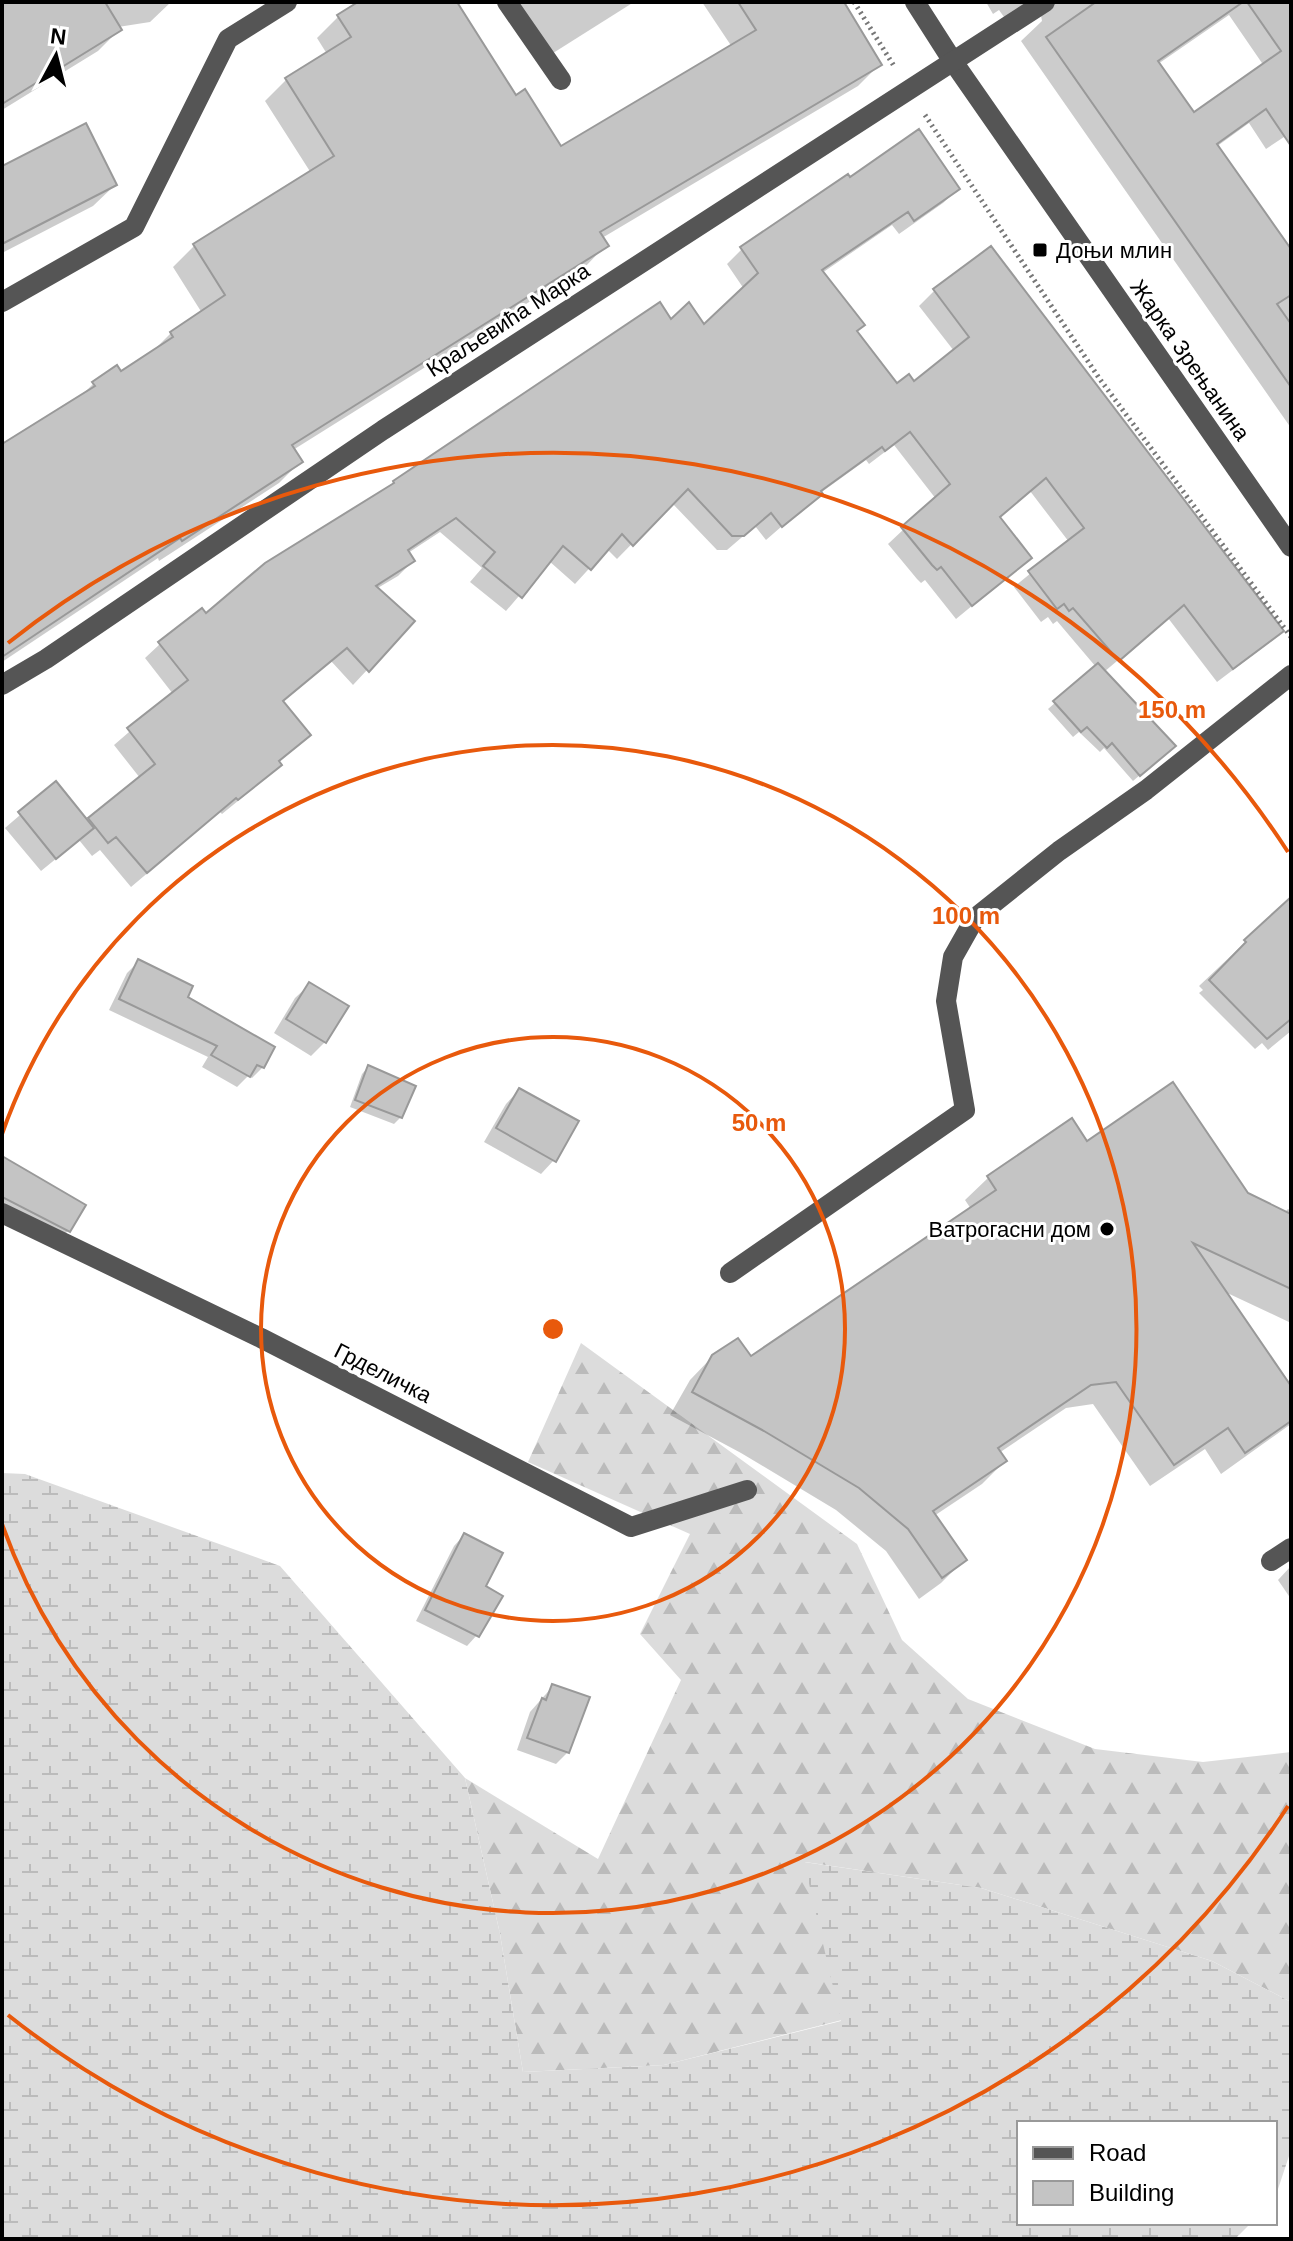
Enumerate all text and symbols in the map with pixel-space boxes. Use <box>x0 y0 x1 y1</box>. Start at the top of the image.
north arrow <box>16 16 96 96</box>
text: N <box>49 23 68 50</box>
place label: Доњи млин <box>1056 238 1172 263</box>
marker: Доњи млин <box>1031 241 1049 259</box>
street label: Краљевића Марка <box>422 258 595 382</box>
street label: Жарка Зрењанина <box>1125 275 1255 446</box>
text: 150 m <box>1138 696 1206 723</box>
text: 100 m <box>932 902 1000 929</box>
text: 50 m <box>732 1109 786 1136</box>
place label: Ватрогасни дом <box>929 1217 1091 1242</box>
marker: Ватрогасни дом <box>1098 1220 1116 1238</box>
centre of rings <box>539 1315 567 1343</box>
street label: Грделичка <box>330 1338 436 1408</box>
legend <box>1017 2121 1277 2225</box>
text: Road <box>1089 2139 1146 2166</box>
text: Building <box>1089 2179 1174 2206</box>

